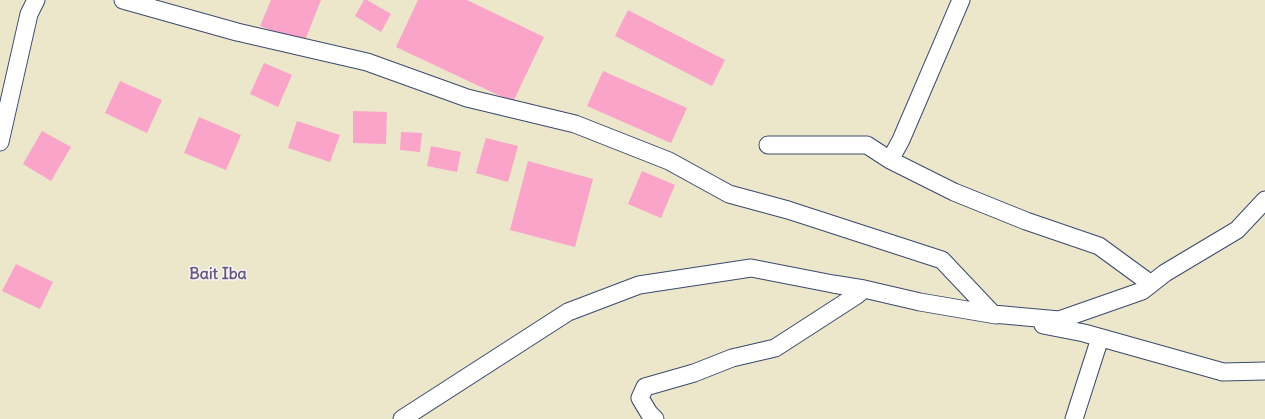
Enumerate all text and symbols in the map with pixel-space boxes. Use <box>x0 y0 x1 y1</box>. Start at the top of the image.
district label: Bait Iba <box>189 264 247 284</box>

